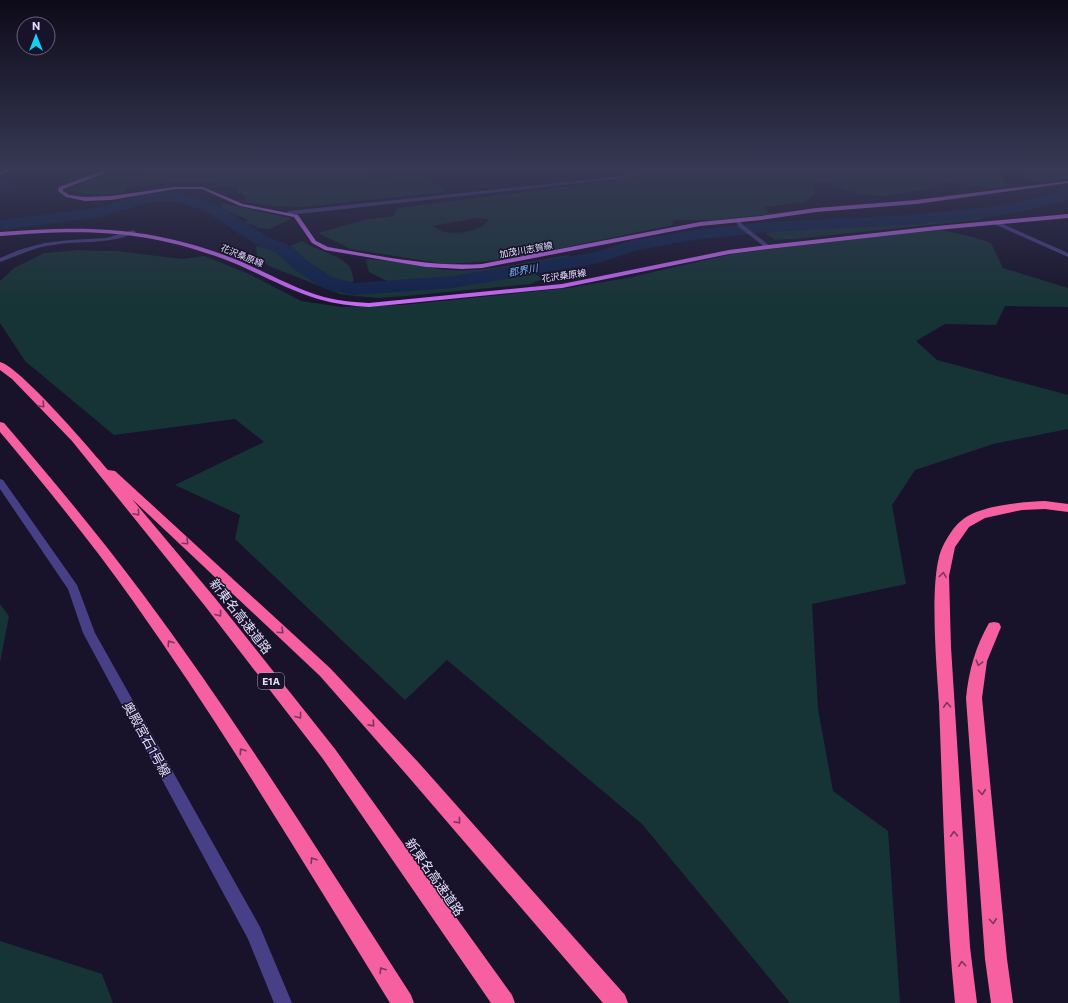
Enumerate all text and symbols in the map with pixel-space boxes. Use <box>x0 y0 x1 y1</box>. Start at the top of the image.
north arrow <box>16 16 56 56</box>
text: N <box>32 19 40 32</box>
street label: 加茂川志賀線 <box>498 239 554 260</box>
street label: 花沢桑原線 <box>219 242 266 269</box>
water label: 郡界川 <box>507 261 540 279</box>
street label: 花沢桑原線 <box>541 267 588 284</box>
one-way arrow <box>37 400 45 408</box>
one-way arrow <box>132 509 139 516</box>
one-way arrow <box>181 538 189 545</box>
one-way arrow <box>938 572 947 578</box>
street label: 新東名高速道路 <box>207 575 275 657</box>
one-way arrow <box>214 609 221 616</box>
one-way arrow <box>276 626 284 634</box>
one-way arrow <box>167 640 175 647</box>
one-way arrow <box>975 659 983 666</box>
road number: E1A <box>258 673 284 689</box>
street label: 奥殿宮石1号線 <box>120 699 174 779</box>
one-way arrow <box>943 702 951 708</box>
one-way arrow <box>295 712 302 719</box>
one-way arrow <box>367 719 375 727</box>
one-way arrow <box>240 748 247 755</box>
one-way arrow <box>977 789 986 795</box>
one-way arrow <box>454 816 461 824</box>
one-way arrow <box>950 831 958 837</box>
street label: 新東名高速道路 <box>402 835 468 919</box>
one-way arrow <box>310 857 317 864</box>
one-way arrow <box>988 918 997 924</box>
one-way arrow <box>958 961 967 967</box>
one-way arrow <box>379 967 387 974</box>

